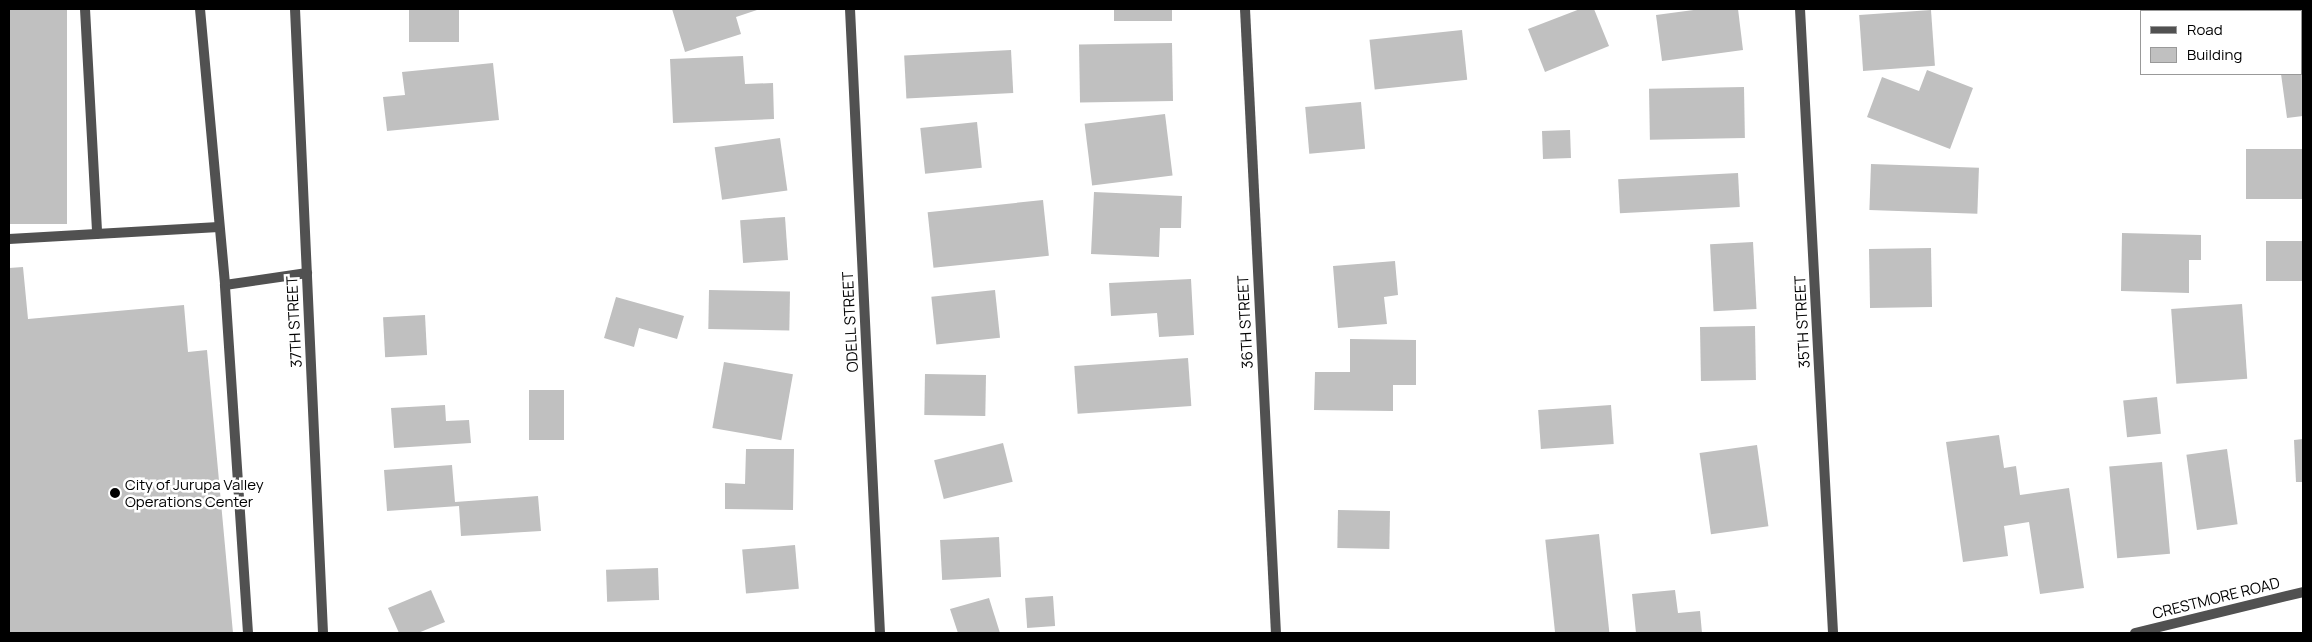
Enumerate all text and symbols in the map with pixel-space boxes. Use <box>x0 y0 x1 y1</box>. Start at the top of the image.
legend <box>2140 10 2302 75</box>
text: Road <box>2187 19 2223 40</box>
text: Building <box>2187 44 2242 65</box>
street label: ODELL STREET <box>838 271 862 373</box>
street label: 36TH STREET <box>1234 275 1256 369</box>
street label: 35TH STREET <box>1791 275 1813 369</box>
street label: 37TH STREET <box>283 276 305 368</box>
place label: City of Jurupa Valley Operations Center <box>125 475 264 510</box>
marker: City of Jurupa Valley Operations Center <box>109 487 121 499</box>
street label: CRESTMORE ROAD <box>2150 573 2282 623</box>

